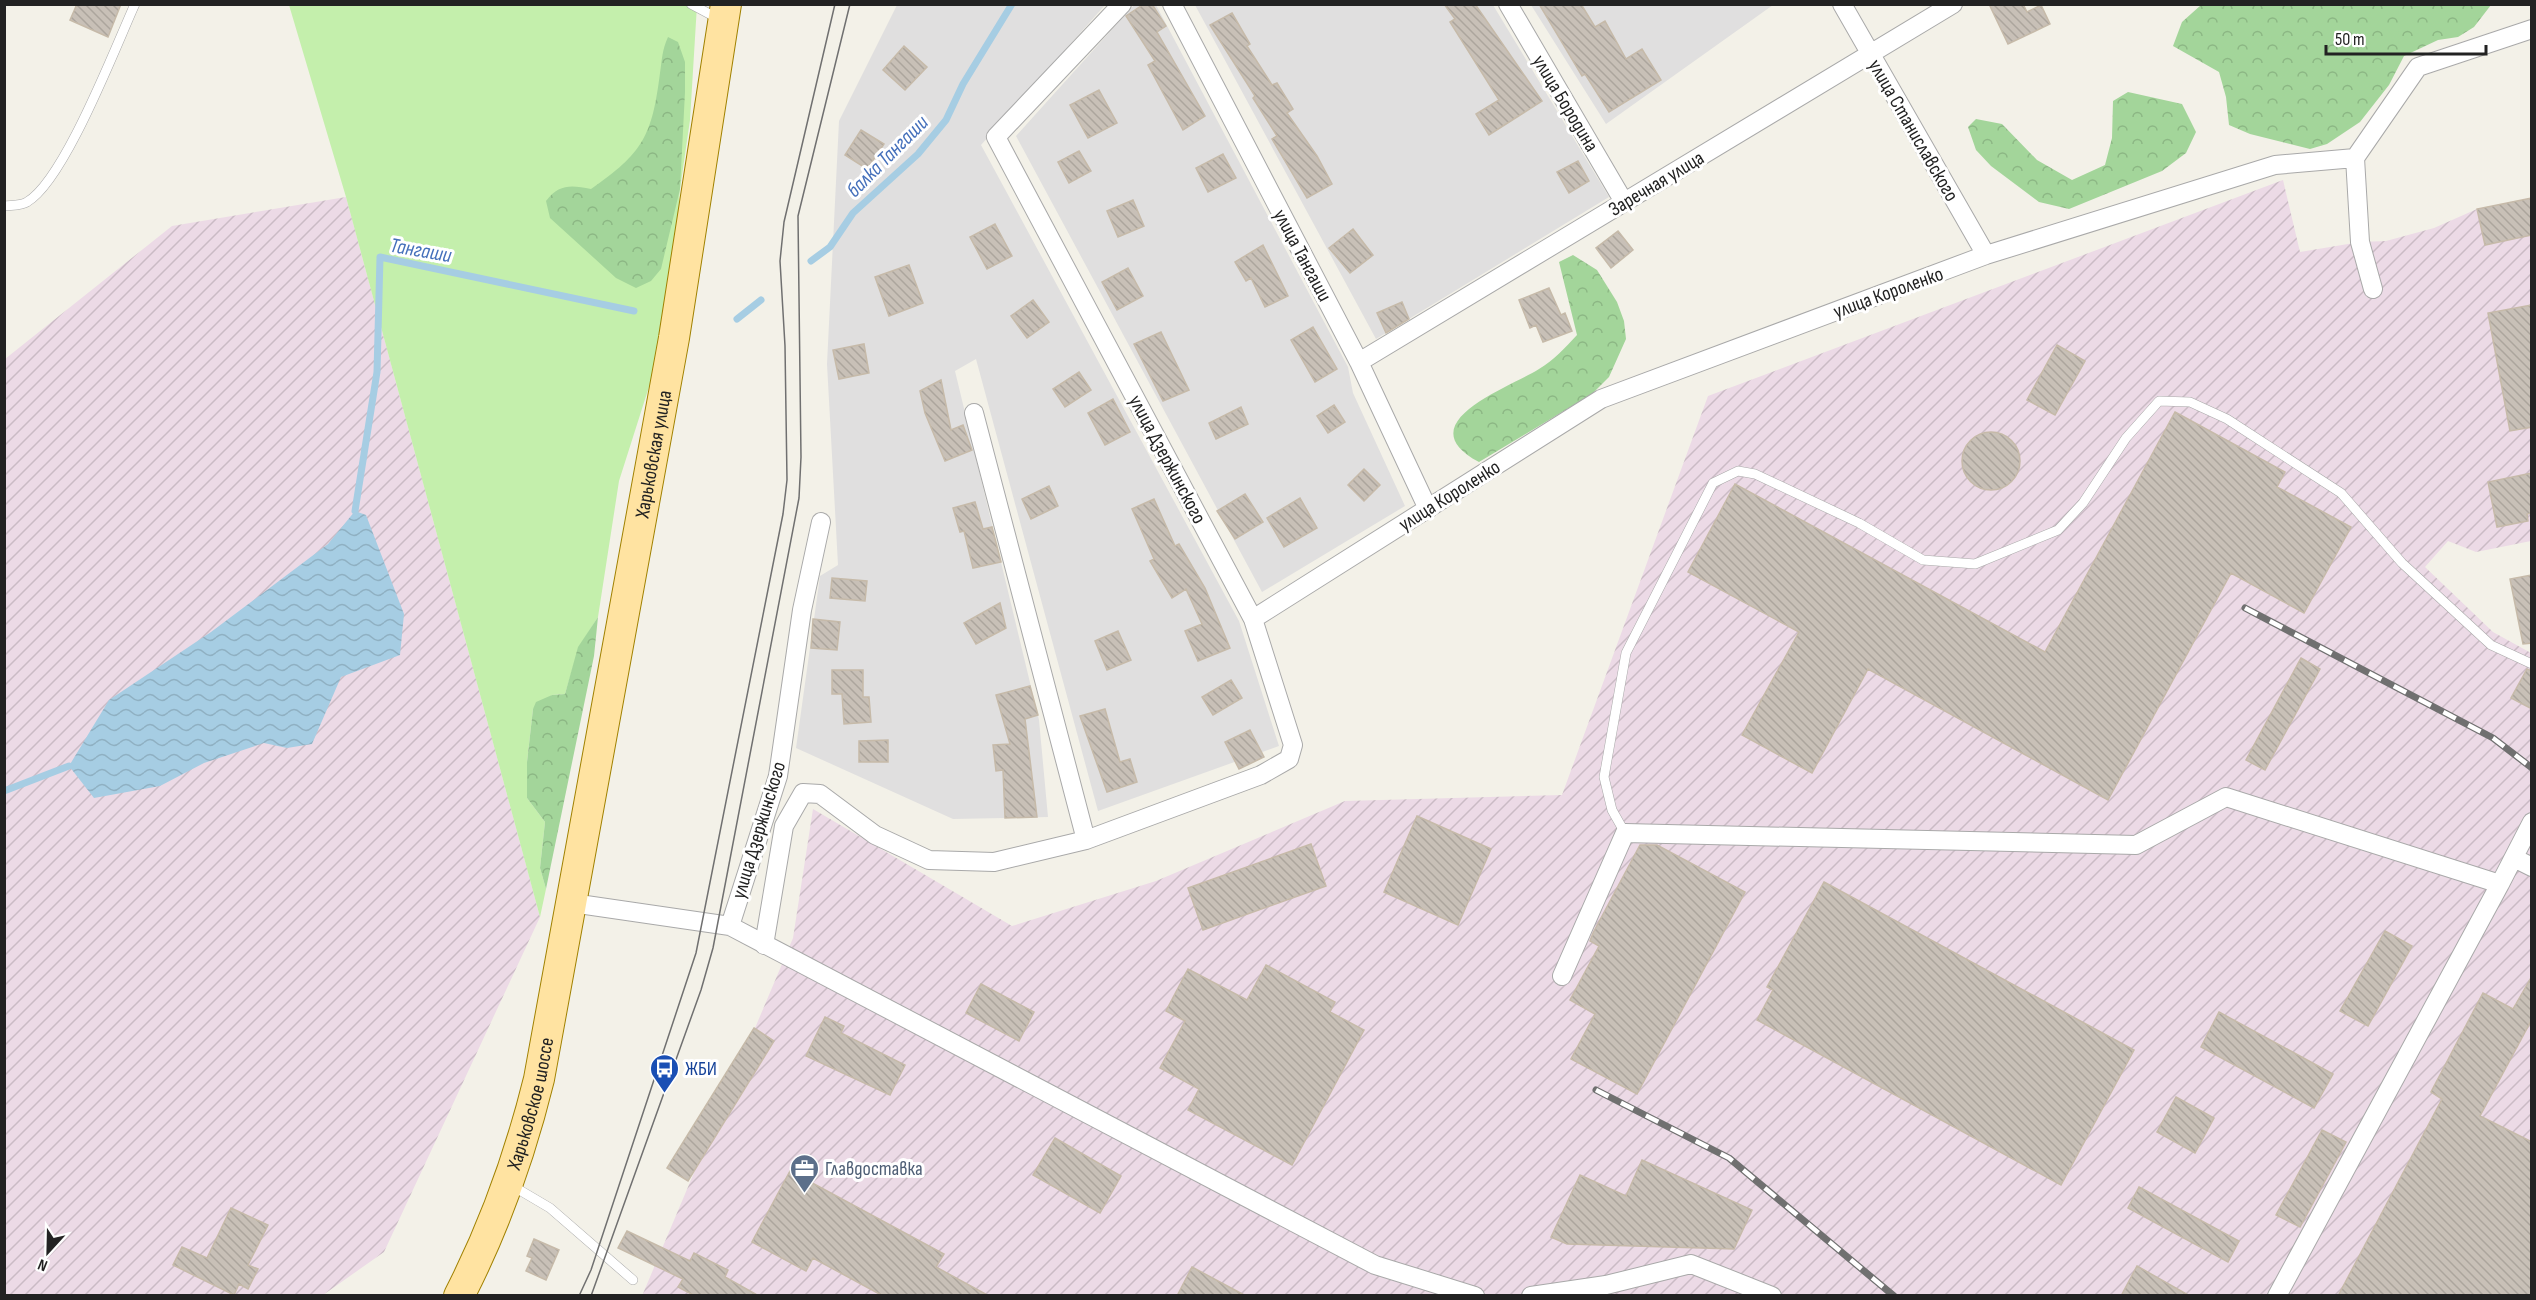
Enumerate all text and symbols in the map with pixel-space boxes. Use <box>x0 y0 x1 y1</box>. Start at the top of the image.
scale bar <box>2326 18 2486 56</box>
text: 50 m <box>2335 29 2365 50</box>
street label: улица Бородина <box>1527 51 1603 156</box>
street label: улица Станиславского <box>1863 55 1963 206</box>
water label: балка Тангаши <box>841 110 934 202</box>
street label: Заречная улица <box>1604 146 1709 222</box>
street label: улица Тангаши <box>1268 205 1336 306</box>
water label: Тангаши <box>388 233 454 268</box>
street label: улица Короленко <box>1830 262 1946 324</box>
street label: Харьковская улица <box>630 388 677 521</box>
street label: улица Дзержинского <box>1123 391 1211 528</box>
street label: улица Короленко <box>1394 455 1505 536</box>
street label: улица Дзержинского <box>727 759 791 902</box>
street label: Харьковское шоссе <box>502 1036 559 1174</box>
bus stop icon: ЖБИ <box>648 1052 680 1094</box>
place label: ЖБИ <box>685 1057 717 1081</box>
office icon: Главдоставка <box>788 1152 820 1194</box>
place label: Главдоставка <box>825 1157 923 1181</box>
north arrow <box>18 1222 78 1282</box>
text: N <box>35 1254 50 1275</box>

